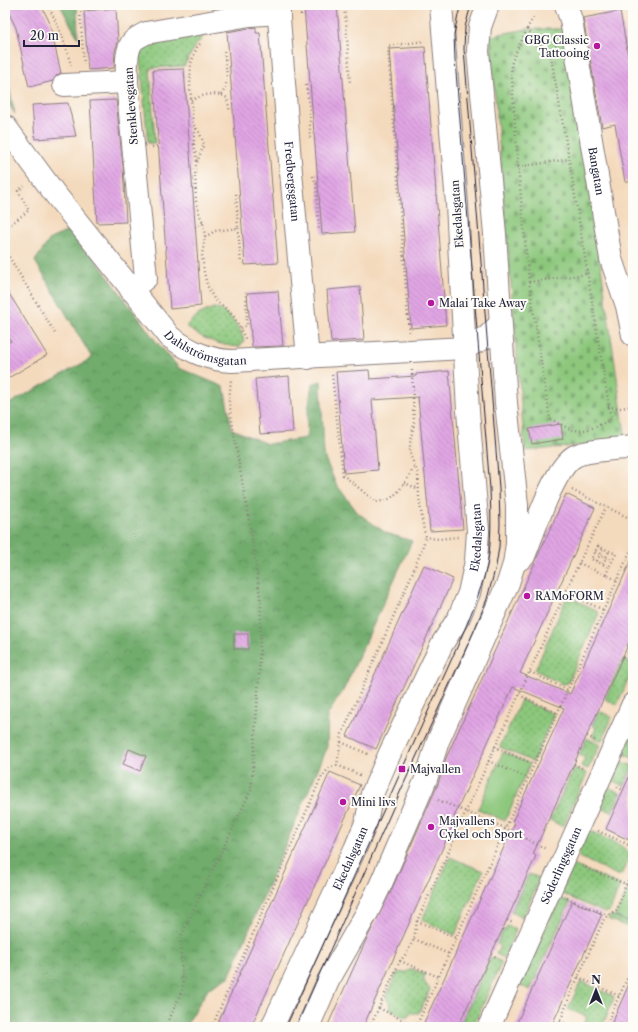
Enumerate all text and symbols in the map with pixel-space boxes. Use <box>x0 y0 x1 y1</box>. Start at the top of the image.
scale bar <box>24 22 79 48</box>
text: 20 m <box>30 28 59 43</box>
place label: GBG Classic Tattooing <box>524 33 589 60</box>
marker: GBG Classic Tattooing <box>592 41 602 51</box>
street label: Stenklevsgatan <box>121 67 141 145</box>
street label: Fredbergsgatan <box>282 141 303 222</box>
street label: Bangatan <box>585 146 607 196</box>
street label: Ekedalsgatan <box>448 179 466 249</box>
place label: Malai Take Away <box>439 296 527 310</box>
marker: Malai Take Away <box>426 298 436 308</box>
street label: Dahlströmsgatan <box>161 328 247 368</box>
street label: Ekedalsgatan <box>467 503 485 573</box>
place label: RAMoFORM <box>535 589 604 603</box>
marker: RAMoFORM <box>522 591 532 601</box>
place label: Majvallen <box>410 762 461 776</box>
marker: Majvallen <box>397 764 407 774</box>
place label: Mini livs <box>351 795 396 809</box>
marker: Mini livs <box>338 797 348 807</box>
place label: Majvallens Cykel och Sport <box>439 814 523 841</box>
marker: Majvallens Cykel och Sport <box>426 822 436 832</box>
street label: Ekedalsgatan <box>330 824 371 892</box>
street label: Söderlingsgatan <box>538 824 584 906</box>
north arrow <box>576 970 616 1010</box>
text: N <box>591 973 601 987</box>

